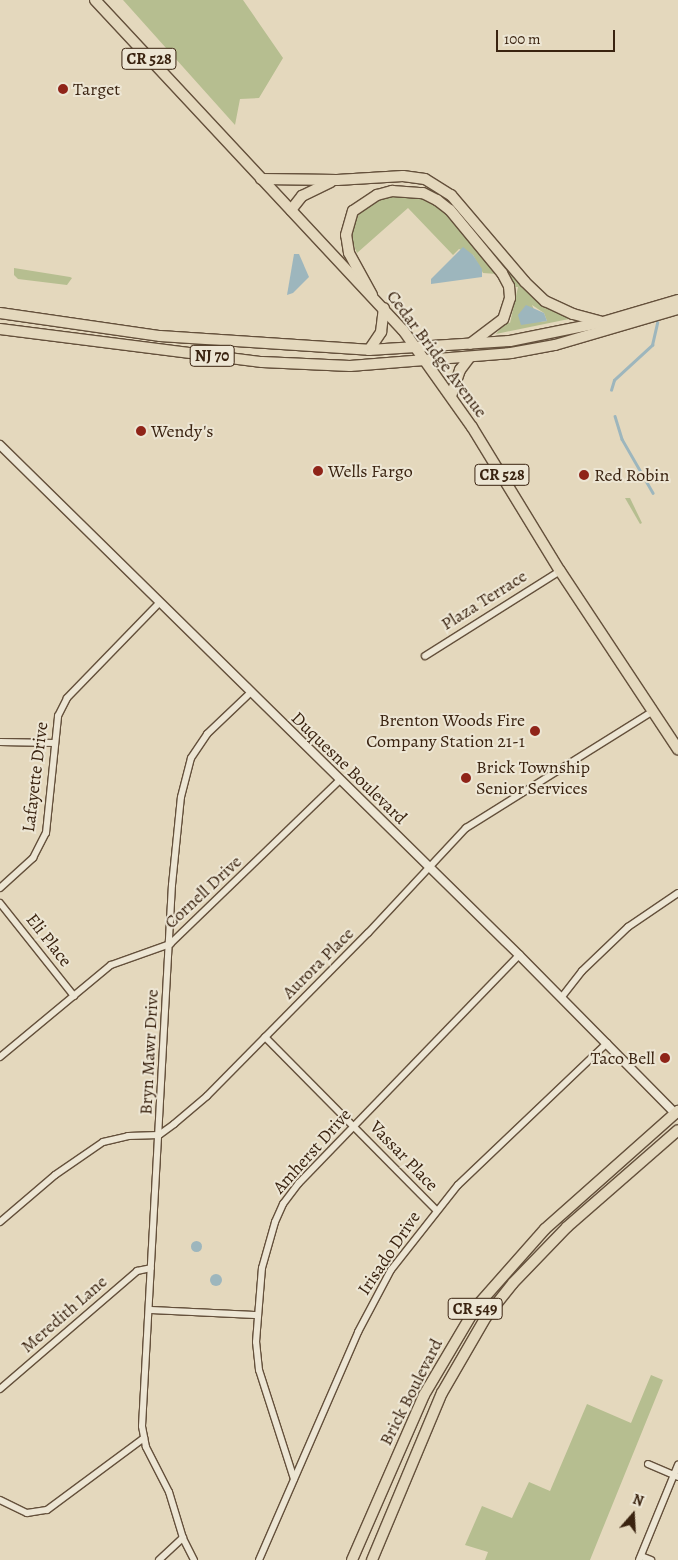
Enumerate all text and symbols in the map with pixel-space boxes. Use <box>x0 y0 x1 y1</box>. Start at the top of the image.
scale bar <box>498 20 617 52</box>
text: 100 m <box>504 29 541 49</box>
road number: CR 528 <box>120 46 178 72</box>
place label: Target <box>73 78 120 100</box>
marker: Target <box>57 83 69 95</box>
street label: Cedar Bridge Avenue <box>382 286 492 422</box>
road number: NJ 70 <box>190 342 234 370</box>
place label: Wendy's <box>151 420 214 442</box>
marker: Wendy's <box>135 425 147 437</box>
place label: Wells Fargo <box>328 460 413 482</box>
road number: CR 528 <box>473 462 531 488</box>
place label: Red Robin <box>594 464 669 486</box>
marker: Wells Fargo <box>312 465 324 477</box>
marker: Red Robin <box>578 469 590 481</box>
street label: Plaza Terrace <box>437 565 531 635</box>
street label: Duquesne Boulevard <box>287 707 411 829</box>
place label: Brenton Woods Fire Company Station 21-1 <box>366 710 525 752</box>
street label: Lafayette Drive <box>18 721 52 833</box>
marker: Brenton Woods Fire Company Station 21-1 <box>529 725 541 737</box>
place label: Brick Township Senior Services <box>476 757 590 800</box>
marker: Brick Township Senior Services <box>460 772 472 784</box>
street label: Cornell Drive <box>160 851 246 933</box>
street label: Eli Place <box>21 909 77 971</box>
street label: Aurora Place <box>278 923 358 1003</box>
street label: Bryn Mawr Drive <box>135 989 163 1115</box>
place label: Taco Bell <box>590 1047 655 1069</box>
marker: Taco Bell <box>659 1052 671 1064</box>
street label: Amherst Drive <box>268 1104 356 1198</box>
street label: Vassar Place <box>365 1116 443 1196</box>
street label: Irisado Drive <box>353 1207 425 1299</box>
street label: Meredith Lane <box>17 1271 111 1357</box>
road number: CR 549 <box>448 1296 502 1322</box>
street label: Brick Boulevard <box>375 1335 447 1449</box>
north arrow <box>608 1490 658 1540</box>
text: N <box>630 1490 646 1511</box>

